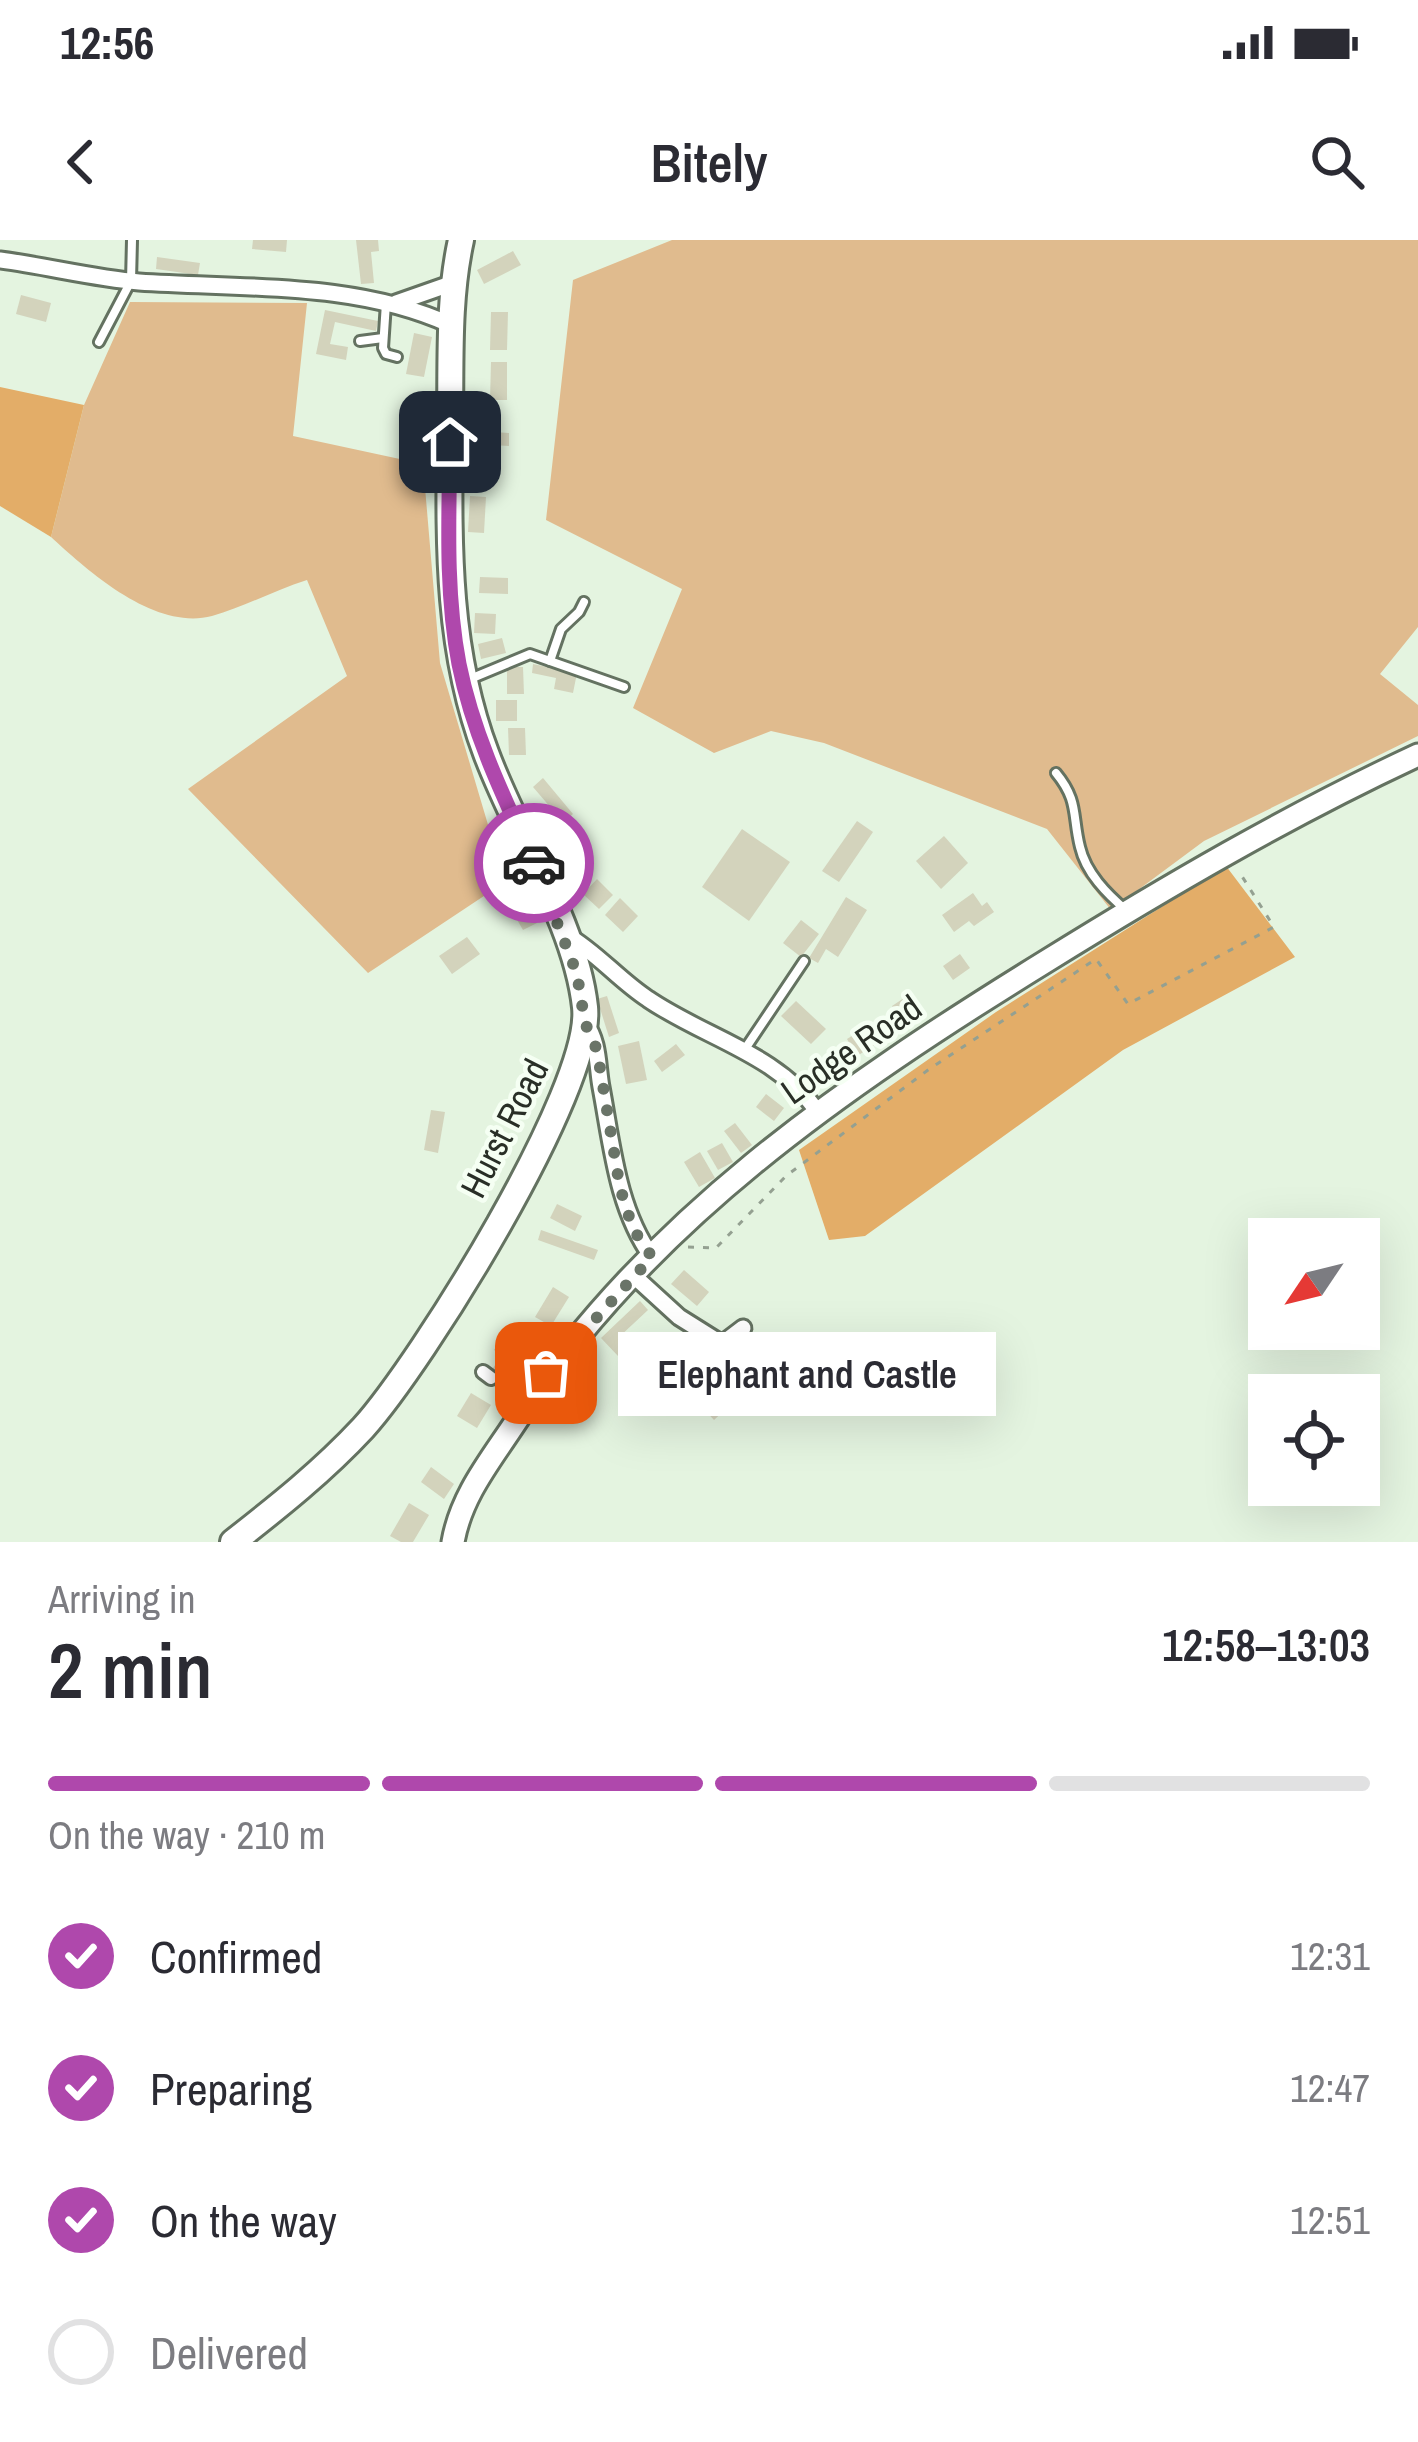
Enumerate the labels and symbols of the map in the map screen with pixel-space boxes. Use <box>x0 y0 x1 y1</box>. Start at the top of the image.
pin <box>399 391 501 493</box>
courier <box>474 803 594 923</box>
street label: Lodge Road <box>771 983 931 1115</box>
street label: Hurst Road <box>449 1051 559 1205</box>
north arrow <box>1248 1218 1380 1350</box>
pin <box>495 1322 597 1424</box>
callout: Elephant and Castle <box>618 1331 996 1415</box>

